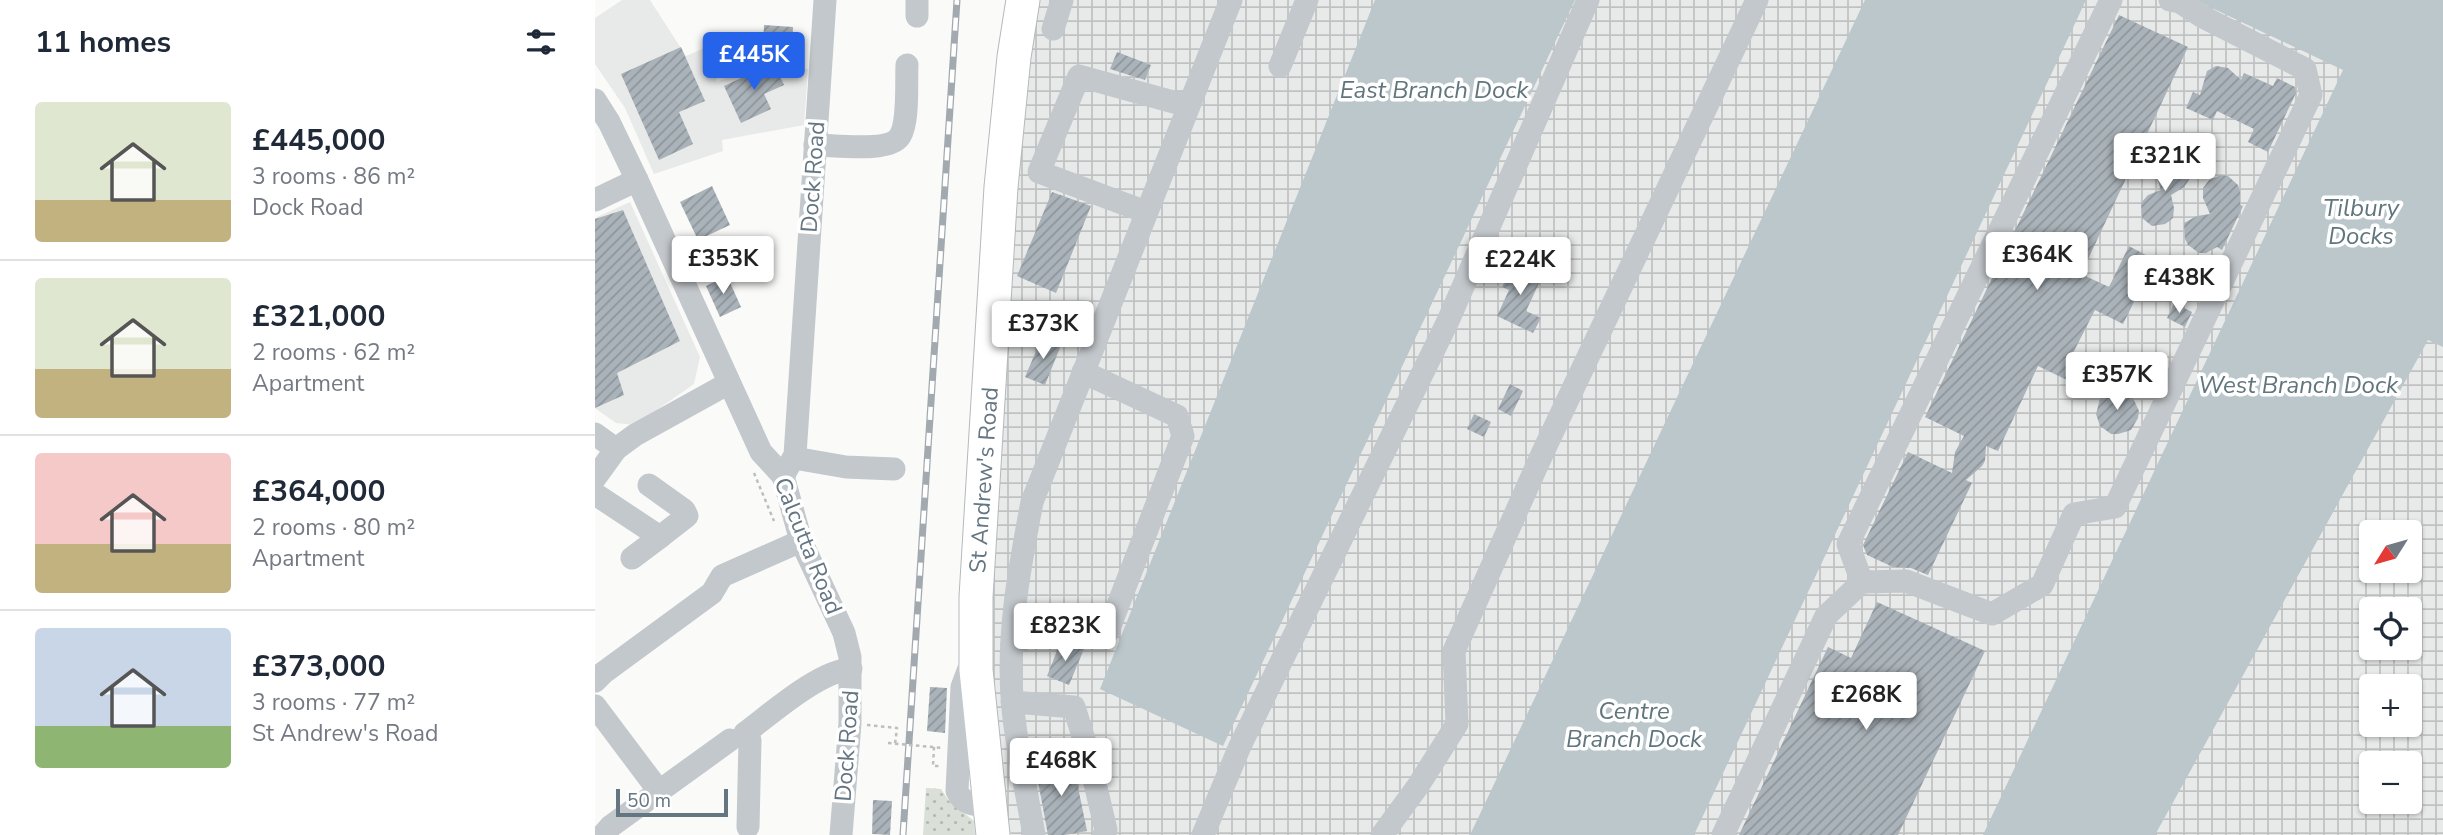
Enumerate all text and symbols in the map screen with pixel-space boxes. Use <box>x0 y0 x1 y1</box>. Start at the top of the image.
text: 11 homes <box>35 22 171 63</box>
icon: filters <box>522 23 560 61</box>
pin: £445K <box>705 32 803 92</box>
text: £445K <box>719 39 789 70</box>
water label: East Branch Dock <box>1340 74 1529 106</box>
text: £445,000 <box>252 120 385 161</box>
street label: Dock Road <box>794 120 832 234</box>
icon: home <box>91 130 175 214</box>
pin: £321K <box>2116 134 2214 193</box>
text: £321K <box>2130 140 2200 171</box>
text: 3 rooms · 86 m² <box>252 161 415 192</box>
text: Dock Road <box>252 192 363 223</box>
water label: Tilbury Docks <box>2323 192 2401 252</box>
pin: £364K <box>1988 232 2086 292</box>
pin: £353K <box>674 236 772 296</box>
pin: £224K <box>1471 238 1569 297</box>
text: £364K <box>2002 239 2072 270</box>
text: £353K <box>688 243 758 274</box>
text: £224K <box>1485 244 1555 275</box>
pin: £438K <box>2130 256 2228 315</box>
text: £438K <box>2144 262 2214 293</box>
text: £321,000 <box>252 296 385 337</box>
pin: £373K <box>994 302 1092 361</box>
icon: home <box>91 306 175 390</box>
text: £373K <box>1008 308 1078 339</box>
text: 2 rooms · 62 m² <box>252 337 415 368</box>
pin: £357K <box>2068 352 2166 412</box>
text: £357K <box>2082 359 2152 390</box>
text: Apartment <box>252 368 364 399</box>
water label: West Branch Dock <box>2198 369 2399 401</box>
street label: St Andrew's Road <box>962 386 1006 574</box>
text: £364,000 <box>252 471 385 512</box>
street label: Calcutta Road <box>766 473 850 619</box>
icon: home <box>91 481 175 565</box>
text: 2 rooms · 80 m² <box>252 512 415 543</box>
north arrow <box>2359 520 2422 583</box>
map controls <box>2359 520 2422 814</box>
text: Apartment <box>252 543 364 574</box>
button: locate <box>2359 597 2422 660</box>
pin: £823K <box>1016 604 1114 663</box>
text: £823K <box>1030 610 1100 641</box>
text: £373,000 <box>252 646 385 687</box>
icon: home <box>91 656 175 740</box>
pin: £268K <box>1817 672 1915 732</box>
button: + <box>2359 674 2422 737</box>
text: £268K <box>1831 679 1901 710</box>
text: 3 rooms · 77 m² <box>252 687 415 718</box>
street label: Dock Road <box>828 689 866 803</box>
water label: Centre Branch Dock <box>1566 695 1703 755</box>
text: St Andrew's Road <box>252 718 438 749</box>
pin: £468K <box>1012 738 1110 798</box>
text: £468K <box>1026 745 1096 776</box>
button: − <box>2359 751 2422 814</box>
scale bar <box>616 786 728 818</box>
text: 50 m <box>627 788 671 814</box>

